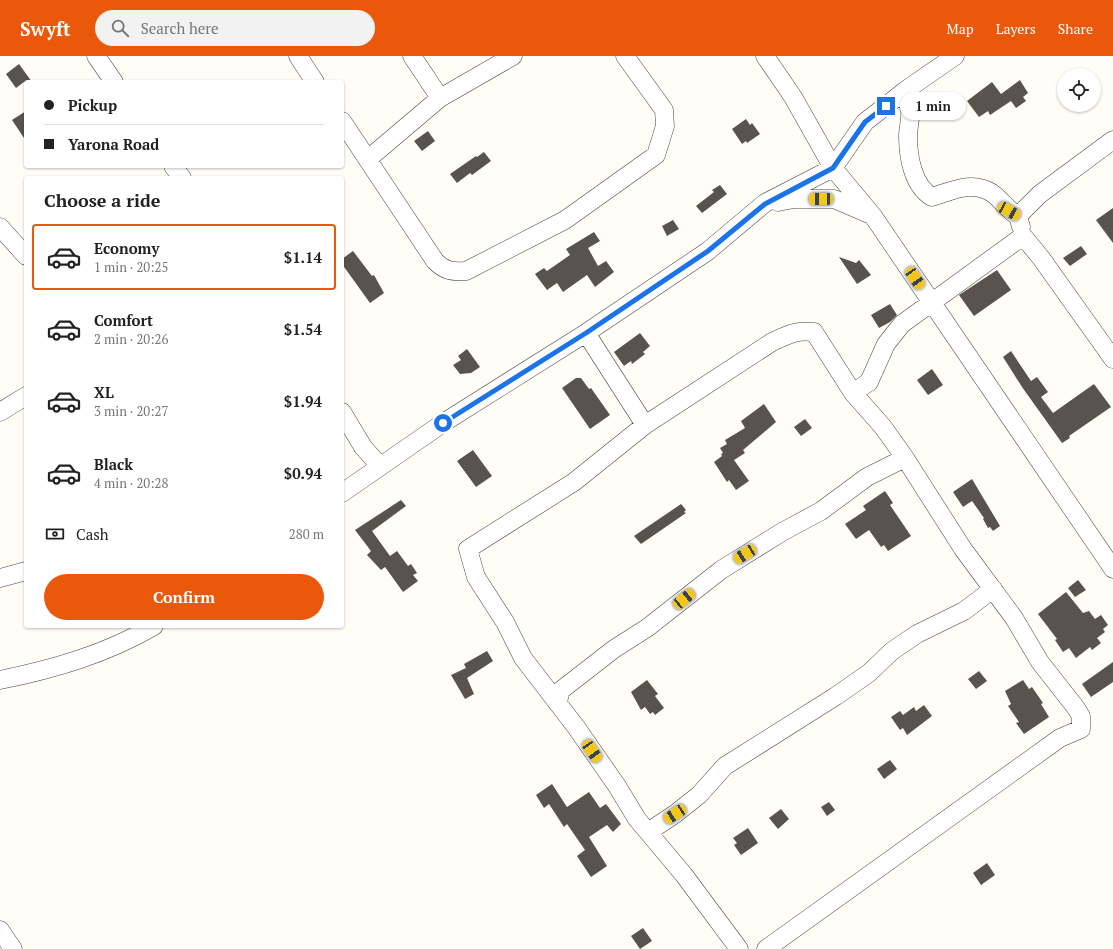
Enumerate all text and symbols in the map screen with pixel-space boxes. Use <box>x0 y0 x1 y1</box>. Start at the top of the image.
search box <box>95 10 375 46</box>
text: Swyft <box>20 16 71 41</box>
icon: search <box>109 17 131 39</box>
text: Search here <box>141 18 219 38</box>
text: Map <box>947 19 974 38</box>
text: Layers <box>996 19 1036 38</box>
text: Share <box>1058 19 1093 38</box>
map controls <box>1057 68 1101 112</box>
button: locate <box>1057 68 1101 112</box>
callout: 1 min <box>900 92 966 120</box>
text: Pickup <box>68 95 117 115</box>
route end <box>877 97 895 115</box>
text: 1 min <box>915 97 951 115</box>
text: Yarona Road <box>68 134 159 154</box>
text: Choose a ride <box>44 188 160 212</box>
car <box>809 193 833 205</box>
car <box>996 200 1022 222</box>
text: Economy <box>94 238 159 258</box>
icon: car <box>46 239 82 275</box>
text: $1.14 <box>284 247 322 267</box>
text: 1 min · 20:25 <box>94 258 168 276</box>
car <box>903 265 927 291</box>
text: Comfort <box>94 310 153 330</box>
icon: car <box>46 311 82 347</box>
text: $1.54 <box>284 319 322 339</box>
text: 2 min · 20:26 <box>94 330 168 348</box>
text: XL <box>94 382 114 402</box>
icon: car <box>46 383 82 419</box>
text: $1.94 <box>284 391 322 411</box>
text: 3 min · 20:27 <box>94 402 168 420</box>
route start <box>434 414 452 432</box>
text: Black <box>94 454 133 474</box>
icon: car <box>46 455 82 491</box>
text: $0.94 <box>284 463 322 483</box>
text: 4 min · 20:28 <box>94 474 168 492</box>
icon: cash <box>44 523 66 545</box>
text: Cash <box>76 524 109 544</box>
text: 280 m <box>289 525 324 543</box>
car <box>732 543 758 565</box>
button: Confirm <box>44 574 324 620</box>
car <box>671 587 697 611</box>
car <box>580 738 604 764</box>
car <box>662 802 688 826</box>

